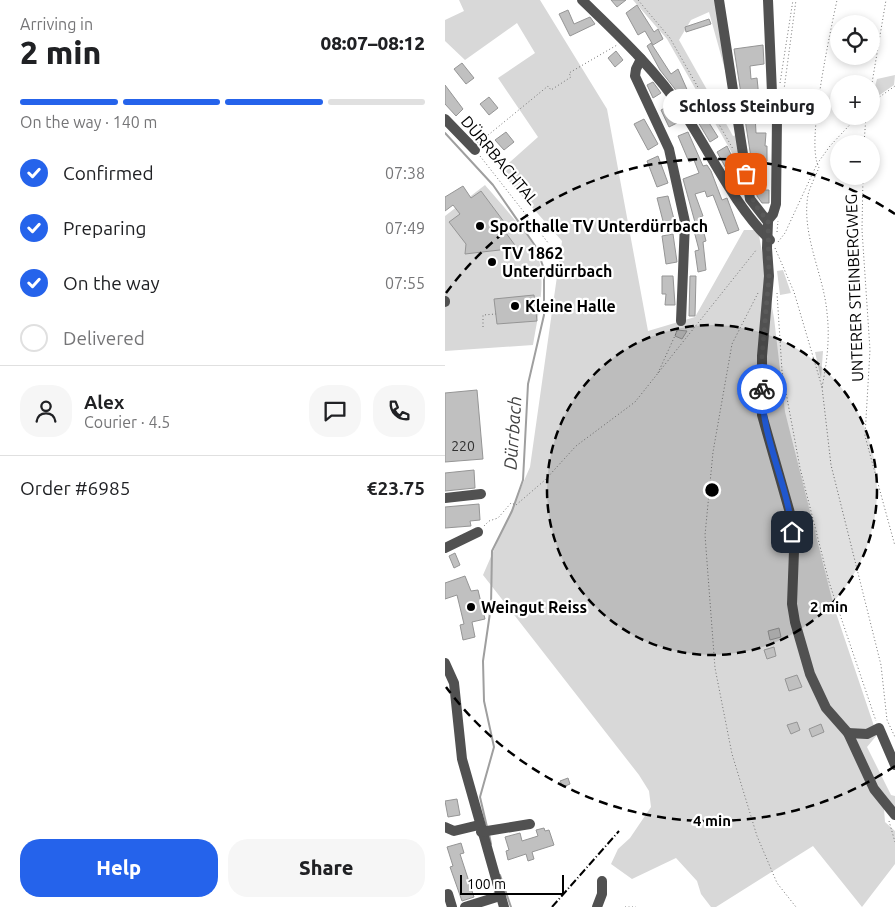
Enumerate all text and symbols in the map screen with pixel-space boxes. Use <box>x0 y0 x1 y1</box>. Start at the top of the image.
text: Arriving in <box>20 15 93 33</box>
map controls <box>830 15 880 185</box>
button: locate <box>830 15 880 65</box>
text: 08:07–08:12 <box>320 32 425 54</box>
text: 2 min <box>20 34 101 70</box>
button: + <box>830 75 880 125</box>
callout: Schloss Steinburg <box>662 89 830 124</box>
text: Schloss Steinburg <box>679 97 815 115</box>
street label: DÜRRBACHTAL <box>458 112 542 208</box>
text: On the way · 140 m <box>20 113 157 131</box>
button: − <box>830 135 880 185</box>
pin <box>725 153 767 195</box>
icon: check <box>20 159 48 187</box>
icon: bag <box>732 160 760 188</box>
text: Confirmed <box>63 162 154 184</box>
text: 07:38 <box>385 164 425 182</box>
street label: UNTERER STEINBERGWEG <box>842 194 866 382</box>
icon: check <box>20 214 48 242</box>
text: Preparing <box>63 217 147 239</box>
place label: Sporthalle TV Unterdürrbach <box>490 217 708 235</box>
text: 07:49 <box>385 219 425 237</box>
marker: Sporthalle TV Unterdürrbach <box>474 220 486 232</box>
place label: TV 1862 Unterdürrbach <box>502 244 612 280</box>
marker: TV 1862 Unterdürrbach <box>486 256 498 268</box>
icon: check <box>20 269 48 297</box>
text: On the way <box>63 272 160 294</box>
text: 07:55 <box>385 274 425 292</box>
place label: Kleine Halle <box>525 297 616 315</box>
marker: Kleine Halle <box>509 300 521 312</box>
text: Delivered <box>63 327 145 349</box>
courier <box>737 364 787 414</box>
icon: bike <box>748 375 776 403</box>
button: person <box>20 385 72 437</box>
button: chat <box>309 385 361 437</box>
button: phone <box>373 385 425 437</box>
text: Alex <box>84 391 124 413</box>
water label: Dürrbach <box>499 395 525 471</box>
text: Courier · 4.5 <box>84 413 170 431</box>
house number: 220 <box>451 438 475 454</box>
text: Order #6985 <box>20 477 130 499</box>
text: €23.75 <box>367 477 425 499</box>
centre of rings <box>703 481 721 499</box>
pin <box>771 511 813 553</box>
icon: home <box>778 518 806 546</box>
place label: Weingut Reiss <box>481 598 587 616</box>
text: 2 min <box>810 598 848 615</box>
marker: Weingut Reiss <box>465 601 477 613</box>
text: 4 min <box>693 812 731 829</box>
button: Help <box>20 839 218 897</box>
button: Share <box>228 839 425 897</box>
scale bar <box>460 872 564 895</box>
text: 100 m <box>467 876 506 892</box>

